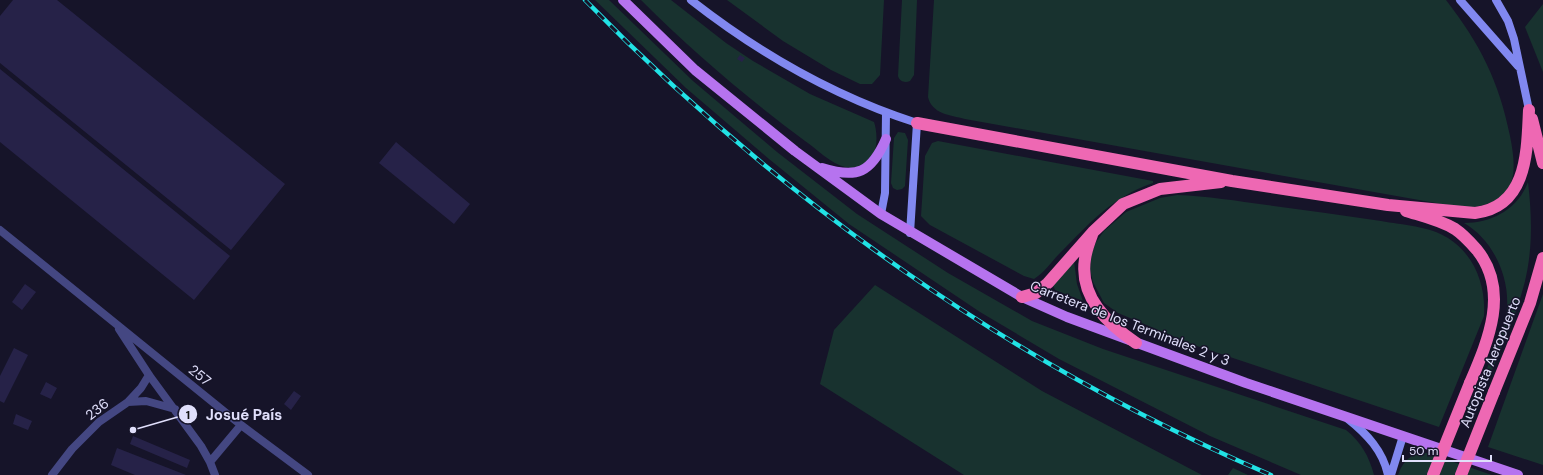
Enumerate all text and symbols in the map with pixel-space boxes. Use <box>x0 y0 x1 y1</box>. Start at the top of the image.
street label: Carretera de los Terminales 2 y 3 <box>1028 277 1232 369</box>
street label: Autopista Aeropuerto <box>1455 294 1525 430</box>
street label: 257 <box>185 361 215 389</box>
street label: 236 <box>82 394 112 424</box>
callout: Josué País <box>178 401 290 428</box>
text: Josué País <box>206 405 282 425</box>
text: 1 <box>186 407 190 423</box>
scale bar <box>1403 437 1491 463</box>
text: 50 m <box>1409 443 1438 459</box>

